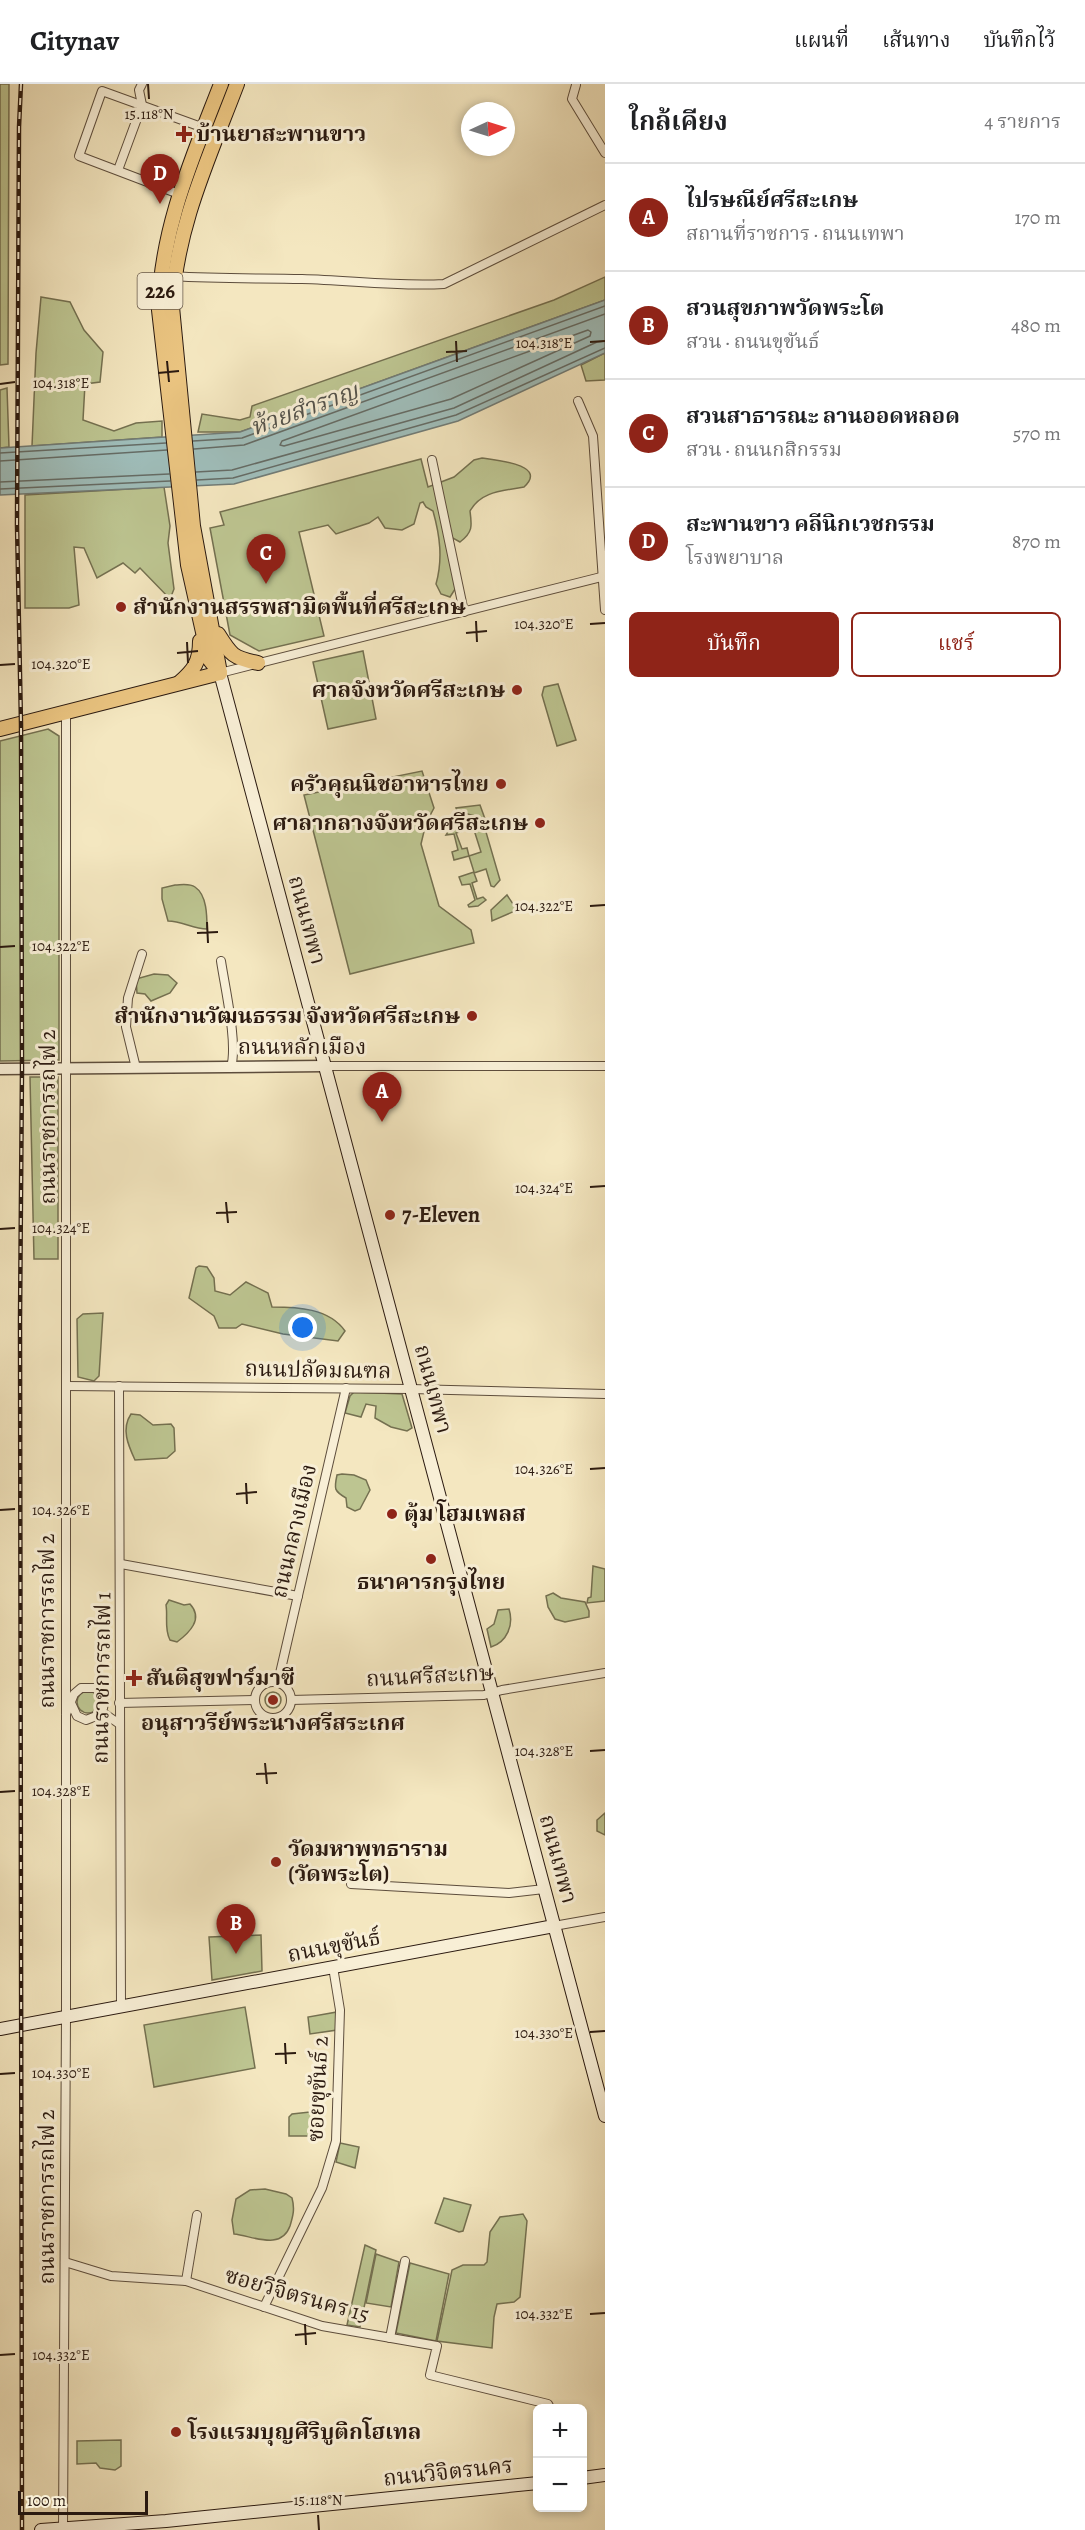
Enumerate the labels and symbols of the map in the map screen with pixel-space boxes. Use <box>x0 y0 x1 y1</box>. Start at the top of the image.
north arrow <box>461 102 515 156</box>
text: 15.118°N <box>124 104 174 124</box>
place label: บ้านยาสะพานขาว <box>196 119 366 149</box>
marker: บ้านยาสะพานขาว <box>177 127 191 141</box>
pin: D <box>140 154 180 204</box>
road number: 226 <box>138 273 182 309</box>
text: 104.318°E <box>516 333 572 353</box>
text: 104.318°E <box>33 373 89 393</box>
water label: ห้วยสำราญ <box>245 374 364 443</box>
pin: C <box>246 534 286 584</box>
place label: สำนักงานสรรพสามิตพื้นที่ศรีสะเกษ <box>133 590 466 622</box>
marker: สำนักงานสรรพสามิตพื้นที่ศรีสะเกษ <box>114 600 128 614</box>
text: 104.320°E <box>514 614 574 634</box>
text: 104.320°E <box>31 654 91 674</box>
place label: ศาลจังหวัดศรีสะเกษ <box>311 675 505 705</box>
marker: ศาลจังหวัดศรีสะเกษ <box>510 683 524 697</box>
place label: ครัวคุณนิชอาหารไทย <box>290 769 489 799</box>
marker: ครัวคุณนิชอาหารไทย <box>494 777 508 791</box>
place label: ศาลากลางจังหวัดศรีสะเกษ <box>272 808 528 838</box>
marker: ศาลากลางจังหวัดศรีสะเกษ <box>533 816 547 830</box>
street label: ถนนเทพา <box>281 872 333 968</box>
text: 104.322°E <box>515 896 573 916</box>
text: 104.322°E <box>32 936 90 956</box>
place label: สำนักงานวัฒนธรรม จังหวัดศรีสะเกษ <box>114 1001 460 1031</box>
marker: สำนักงานวัฒนธรรม จังหวัดศรีสะเกษ <box>465 1009 479 1023</box>
street label: ถนนราชการรถไฟ 2 <box>33 1030 63 1204</box>
street label: ถนนหลักเมือง <box>238 1032 366 1062</box>
pin: A <box>362 1072 401 1122</box>
text: 104.324°E <box>515 1178 573 1198</box>
place label: 7-Eleven <box>402 1200 480 1230</box>
marker: 7-Eleven <box>383 1208 397 1222</box>
text: 104.324°E <box>32 1218 90 1238</box>
your location <box>288 1313 317 1342</box>
street label: ถนนเทพา <box>407 1341 459 1437</box>
street label: ถนนปลัดมณฑล <box>244 1354 392 1386</box>
text: 104.326°E <box>515 1459 573 1479</box>
street label: ถนนกลางเมือง <box>264 1461 324 1601</box>
place label: ตุ้ม โฮมเพลส <box>404 1499 526 1529</box>
text: 104.326°E <box>32 1500 90 1520</box>
marker: ตุ้ม โฮมเพลส <box>385 1507 399 1521</box>
street label: ถนนราชการรถไฟ 2 <box>32 1534 62 1708</box>
marker: ธนาคารกรุงไทย <box>424 1552 438 1566</box>
place label: ธนาคารกรุงไทย <box>357 1567 505 1597</box>
street label: ถนนราชการรถไฟ 1 <box>86 1592 118 1764</box>
street label: ถนนศรีสะเกษ <box>365 1658 495 1694</box>
place label: สันติสุขฟาร์มาซี <box>146 1663 295 1693</box>
marker: สันติสุขฟาร์มาซี <box>127 1671 141 1685</box>
marker: อนุสาวรีย์พระนางศรีสระเกศ <box>266 1693 280 1707</box>
place label: อนุสาวรีย์พระนางศรีสระเกศ <box>141 1708 405 1738</box>
text: 104.328°E <box>515 1741 573 1761</box>
text: 104.328°E <box>32 1781 90 1801</box>
street label: ถนนเทพา <box>532 1811 584 1907</box>
place label: วัดมหาพุทธาราม (วัดพระโต) <box>288 1834 448 1889</box>
marker: วัดมหาพุทธาราม (วัดพระโต) <box>269 1855 283 1869</box>
pin: B <box>216 1904 256 1954</box>
street label: ถนนขุขันธ์ <box>285 1922 383 1970</box>
text: 104.330°E <box>515 2023 573 2043</box>
street label: ซอยขุขันธ์ 2 <box>300 2035 336 2143</box>
text: 104.330°E <box>32 2063 90 2083</box>
street label: ถนนราชการรถไฟ 2 <box>32 2110 62 2284</box>
street label: ซอยวิจิตรนคร 15 <box>221 2260 373 2330</box>
text: 104.332°E <box>515 2304 573 2324</box>
text: 104.332°E <box>32 2345 90 2365</box>
place label: โรงแรมบุญศิริบูติกโฮเทล <box>187 2417 421 2447</box>
marker: โรงแรมบุญศิริบูติกโฮเทล <box>169 2425 183 2439</box>
street label: ถนนวิจิตรนคร <box>382 2450 514 2494</box>
scale bar <box>18 2488 148 2516</box>
text: 15.118°N <box>293 2490 343 2510</box>

